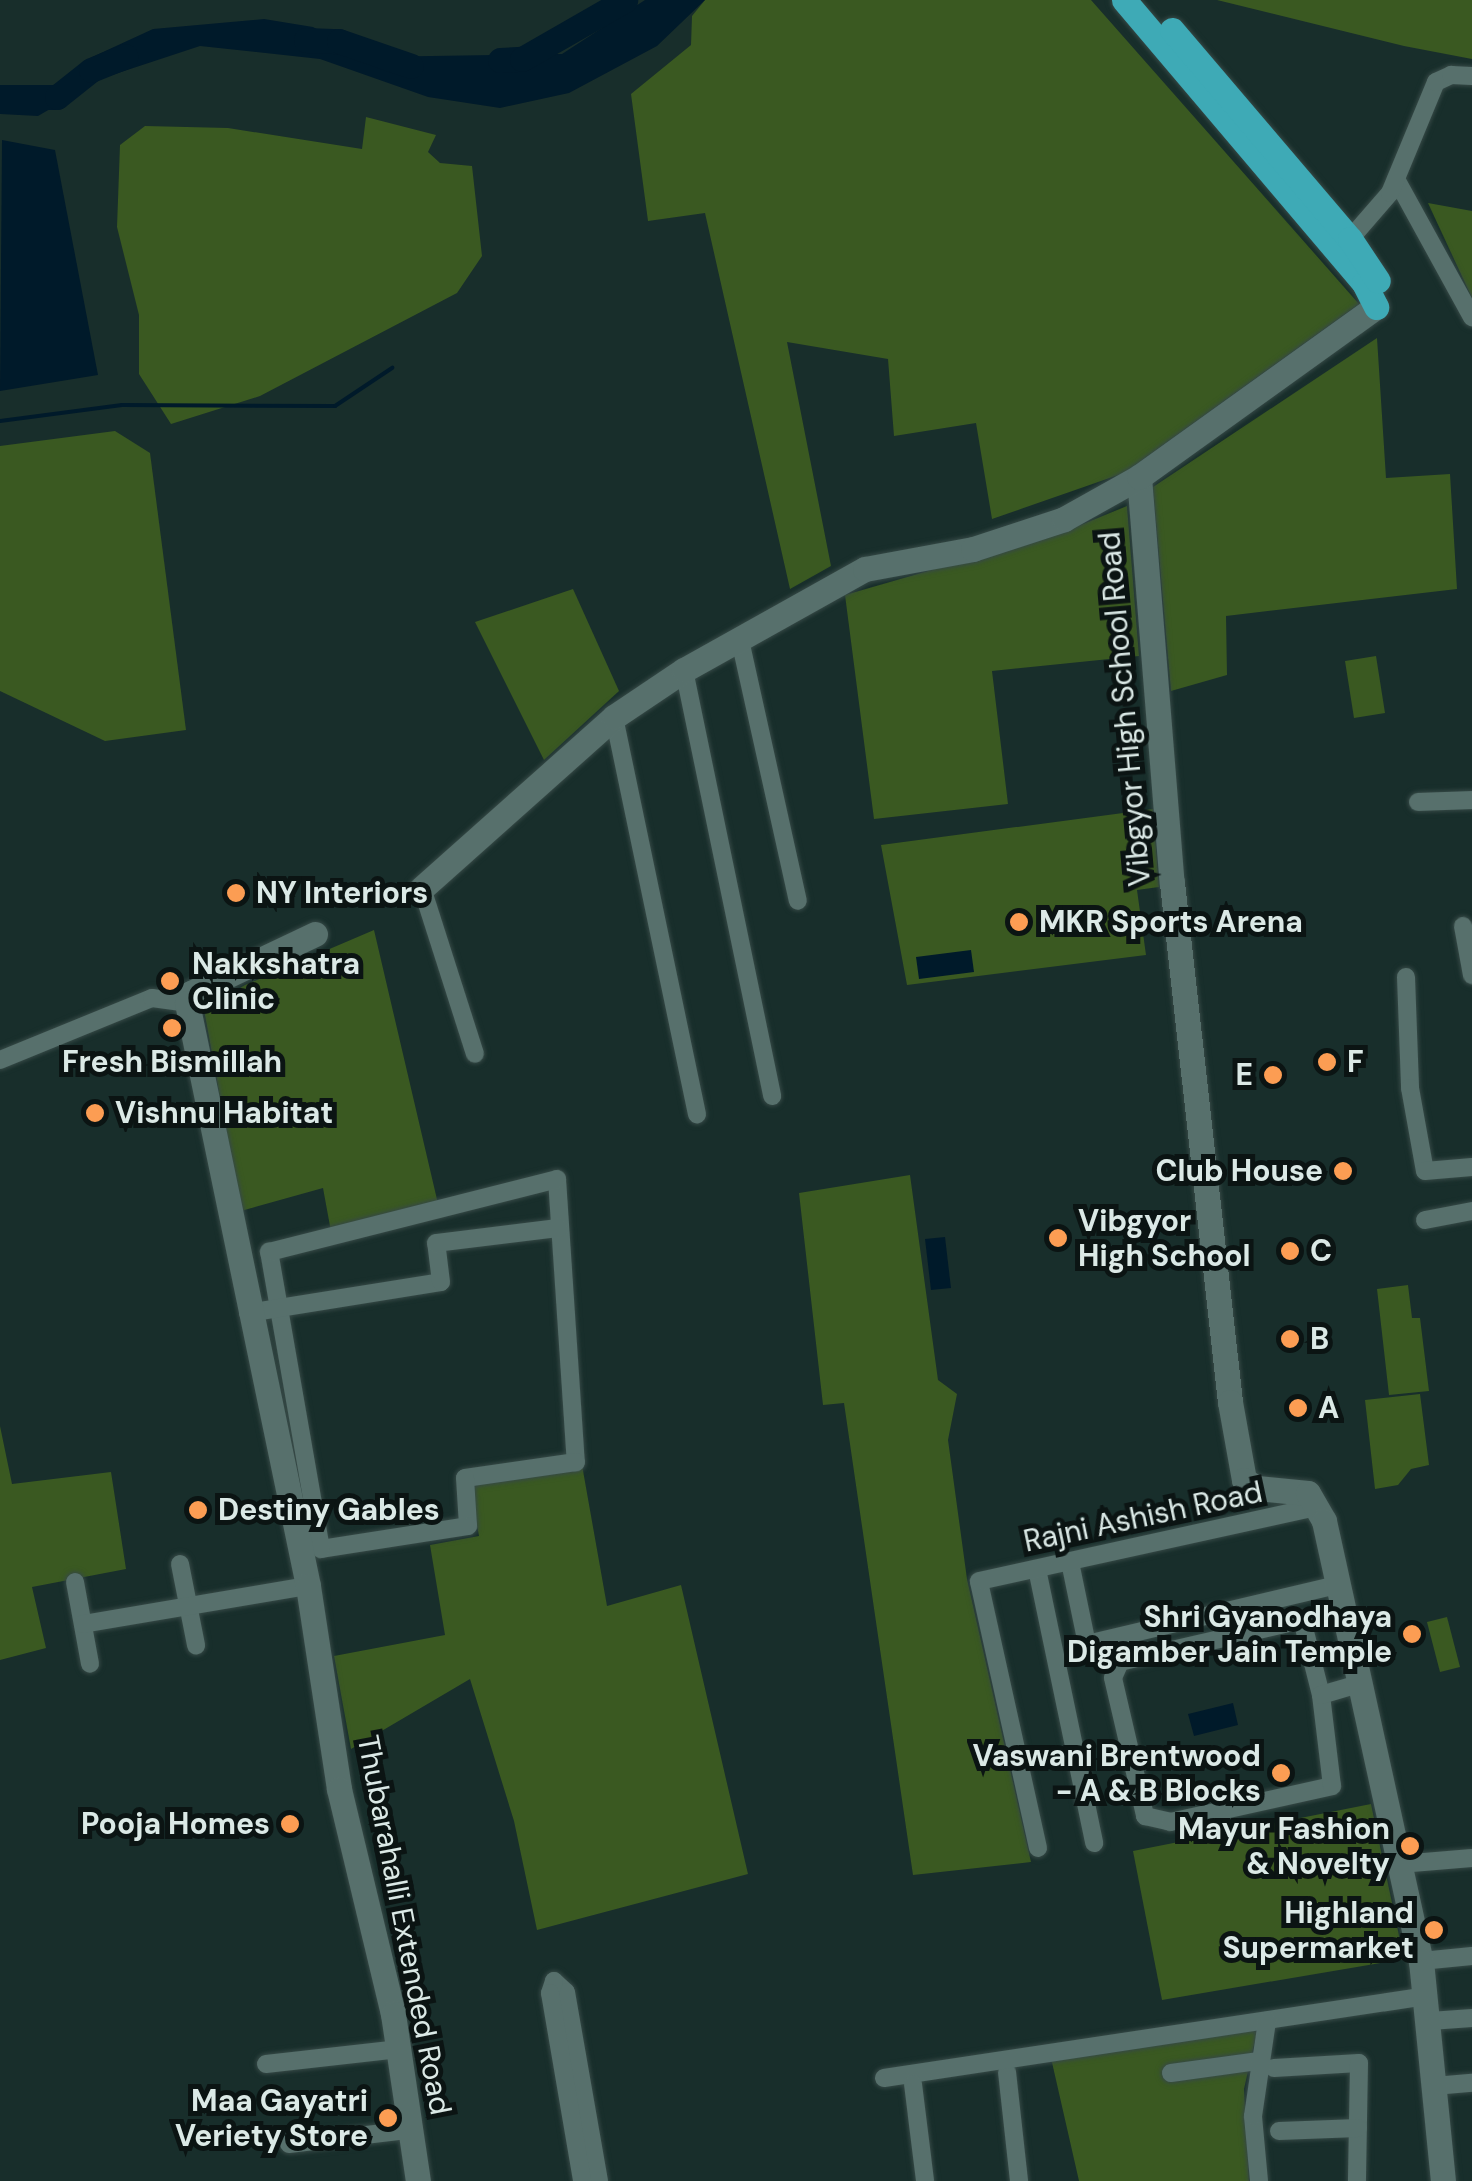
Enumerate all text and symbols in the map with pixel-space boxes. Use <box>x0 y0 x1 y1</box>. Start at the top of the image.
street label: Vibgyor High School Road <box>1092 530 1158 888</box>
place label: NY Interiors <box>256 875 428 911</box>
marker: NY Interiors <box>225 882 247 904</box>
place label: MKR Sports Arena <box>1039 904 1303 940</box>
marker: MKR Sports Arena <box>1008 911 1030 933</box>
place label: Nakkshatra Clinic <box>192 946 360 1016</box>
marker: Nakkshatra Clinic <box>157 968 183 994</box>
marker: Fresh Bismillah <box>161 1017 183 1039</box>
place label: Fresh Bismillah <box>62 1044 282 1080</box>
place label: F <box>1347 1044 1364 1080</box>
marker: F <box>1316 1051 1338 1073</box>
place label: E <box>1236 1057 1253 1093</box>
marker: E <box>1262 1064 1284 1086</box>
place label: Vishnu Habitat <box>115 1095 333 1131</box>
marker: Vishnu Habitat <box>84 1102 106 1124</box>
place label: Club House <box>1155 1153 1323 1189</box>
marker: Club House <box>1332 1160 1354 1182</box>
place label: Vibgyor High School <box>1078 1203 1251 1274</box>
marker: Vibgyor High School <box>1047 1227 1069 1249</box>
place label: C <box>1310 1233 1332 1269</box>
marker: C <box>1279 1240 1301 1262</box>
place label: B <box>1310 1321 1329 1357</box>
marker: B <box>1279 1328 1301 1350</box>
place label: A <box>1318 1390 1339 1426</box>
marker: A <box>1287 1397 1309 1419</box>
street label: Rajni Ashish Road <box>1020 1474 1266 1560</box>
place label: Destiny Gables <box>218 1492 440 1528</box>
marker: Destiny Gables <box>187 1499 209 1521</box>
place label: Shri Gyanodhaya Digamber Jain Temple <box>1067 1599 1392 1670</box>
marker: Shri Gyanodhaya Digamber Jain Temple <box>1401 1623 1423 1645</box>
street label: Thubarahalli Extended Road <box>350 1732 458 2118</box>
place label: Vaswani Brentwood - A & B Blocks <box>972 1738 1261 1808</box>
marker: Vaswani Brentwood - A & B Blocks <box>1270 1762 1292 1784</box>
place label: Pooja Homes <box>81 1806 270 1842</box>
place label: Mayur Fashion & Novelty <box>1178 1811 1390 1882</box>
marker: Pooja Homes <box>279 1813 301 1835</box>
marker: Mayur Fashion & Novelty <box>1399 1835 1421 1857</box>
place label: Highland Supermarket <box>1222 1895 1414 1966</box>
marker: Highland Supermarket <box>1423 1919 1445 1941</box>
place label: Maa Gayatri Veriety Store <box>175 2083 368 2154</box>
marker: Maa Gayatri Veriety Store <box>377 2107 399 2129</box>

